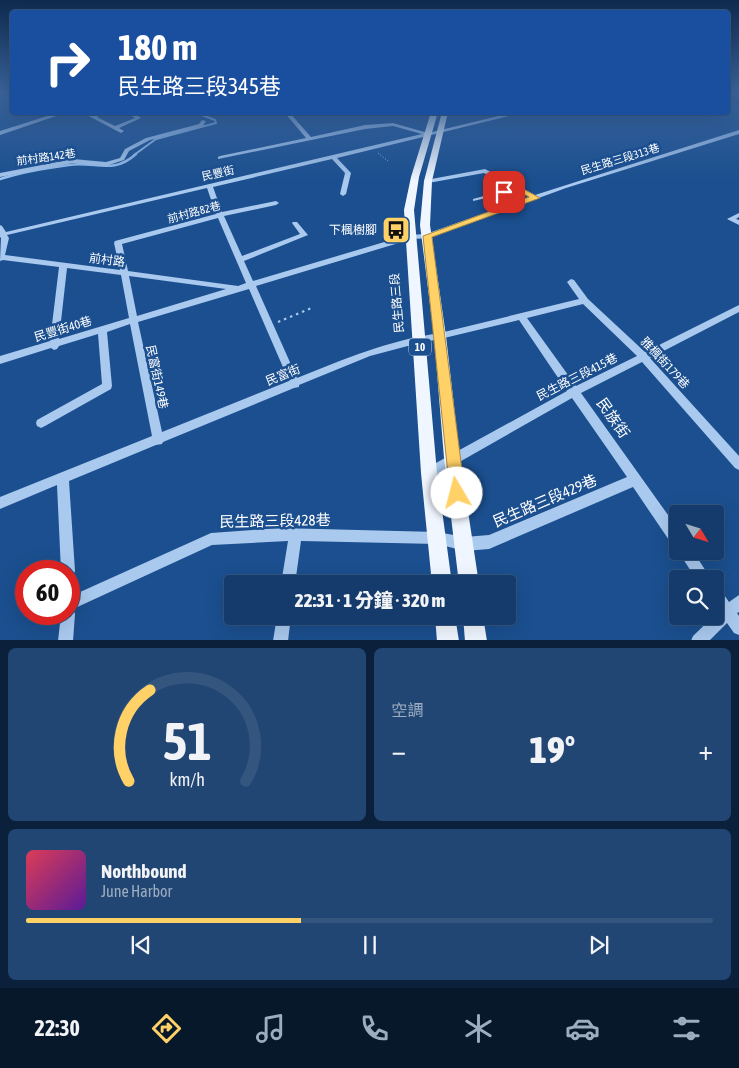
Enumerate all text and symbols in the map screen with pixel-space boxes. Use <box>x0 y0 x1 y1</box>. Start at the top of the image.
text: 180 m <box>118 27 197 67</box>
icon: right <box>35 30 100 95</box>
text: 民生路三段345巷 <box>118 73 281 99</box>
street label: 民生路三段313巷 <box>579 141 661 177</box>
street label: 前村路142巷 <box>16 147 76 167</box>
street label: 民豐街 <box>201 163 235 183</box>
pin <box>483 171 525 213</box>
icon: arrive <box>490 178 518 206</box>
street label: 前村路82巷 <box>166 199 222 225</box>
bus stop icon: 下楓樹腳 <box>381 215 411 245</box>
place label: 下楓樹腳 <box>329 223 377 237</box>
street label: 前村路 <box>88 251 126 269</box>
street label: 民生路三段 <box>387 272 407 334</box>
street label: 民豐街40巷 <box>33 314 93 344</box>
street label: 雅楓街179巷 <box>638 334 692 392</box>
road number: 10 <box>409 338 431 356</box>
street label: 民富街149巷 <box>143 344 171 410</box>
street label: 民生路三段415巷 <box>534 351 620 403</box>
street label: 民富街 <box>264 362 302 388</box>
street label: 民族街 <box>594 394 633 441</box>
position arrow <box>430 466 482 518</box>
street label: 民生路三段429巷 <box>490 471 599 530</box>
north arrow <box>669 505 724 560</box>
map controls <box>669 505 724 625</box>
street label: 民生路三段428巷 <box>219 511 331 530</box>
speed limit sign: 60 <box>15 560 80 625</box>
button: search <box>669 570 724 625</box>
text: 22:31 · 1 分鐘 · 320 m <box>295 589 445 611</box>
text: 空調 <box>392 701 424 719</box>
text: 51 <box>162 711 211 771</box>
text: 19° <box>529 728 575 771</box>
text: − <box>392 734 406 766</box>
text: + <box>698 734 713 766</box>
text: km/h <box>169 769 204 790</box>
text: Northbound <box>101 860 187 882</box>
text: June Harbor <box>101 882 172 900</box>
icon: previous <box>127 931 155 959</box>
icon: pause <box>356 931 384 959</box>
icon: next <box>585 931 613 959</box>
icon: directions <box>149 1011 184 1046</box>
icon: music <box>253 1011 288 1046</box>
icon: phone <box>357 1011 392 1046</box>
icon: climate <box>461 1011 496 1046</box>
icon: car <box>565 1011 600 1046</box>
icon: filters <box>669 1011 704 1046</box>
text: 22:30 <box>35 1015 80 1041</box>

